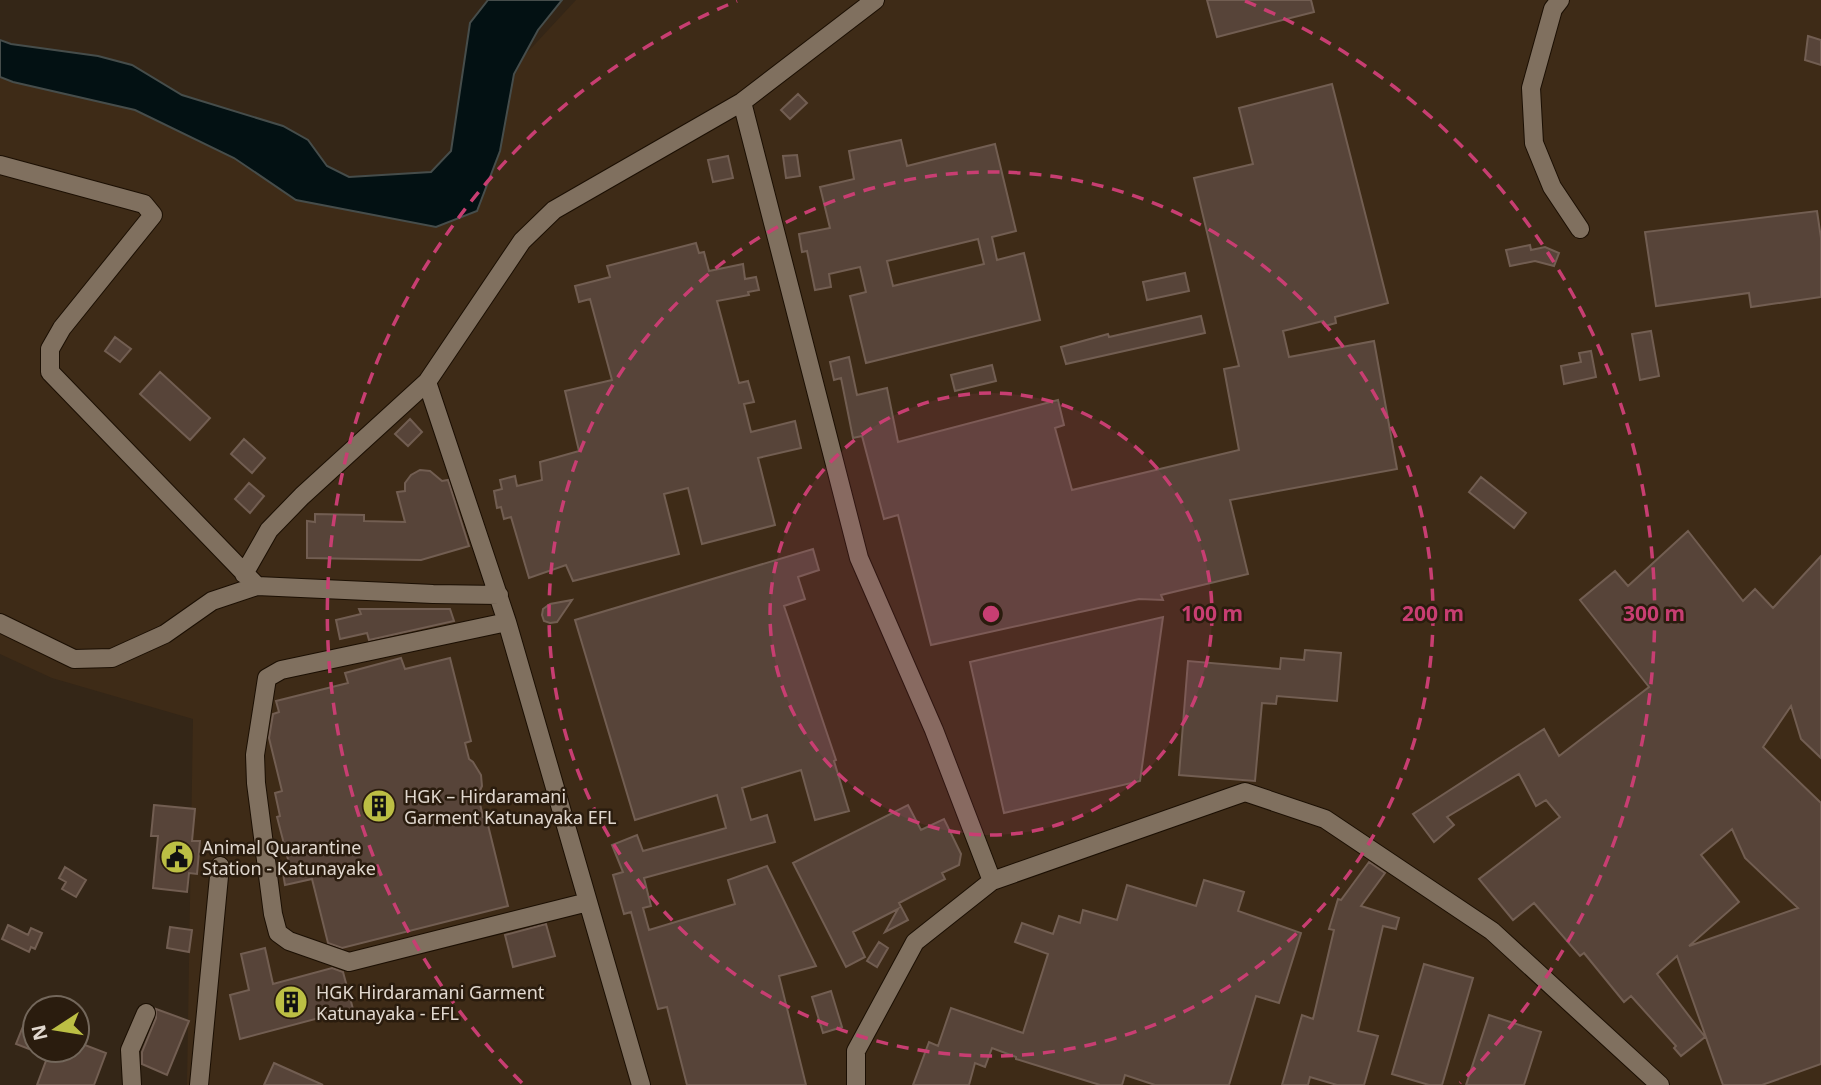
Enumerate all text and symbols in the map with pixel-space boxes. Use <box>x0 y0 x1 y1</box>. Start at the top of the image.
text: 100 m <box>1181 599 1243 627</box>
text: 200 m <box>1402 599 1464 627</box>
text: 300 m <box>1623 599 1685 627</box>
centre of rings <box>979 602 1003 626</box>
place label: HGK – Hirdaramani Garment Katunayaka EFL <box>404 784 616 829</box>
building icon: HGK – Hirdaramani Garment Katunayaka EFL <box>360 787 398 825</box>
place label: Animal Quarantine Station - Katunayake <box>202 835 376 880</box>
public building icon: Animal Quarantine Station - Katunayake <box>158 838 196 876</box>
place label: HGK Hirdaramani Garment Katunayaka - EFL <box>316 980 545 1025</box>
building icon: HGK Hirdaramani Garment Katunayaka - EFL <box>272 983 310 1021</box>
north arrow <box>21 994 91 1064</box>
text: N <box>25 1022 54 1043</box>

